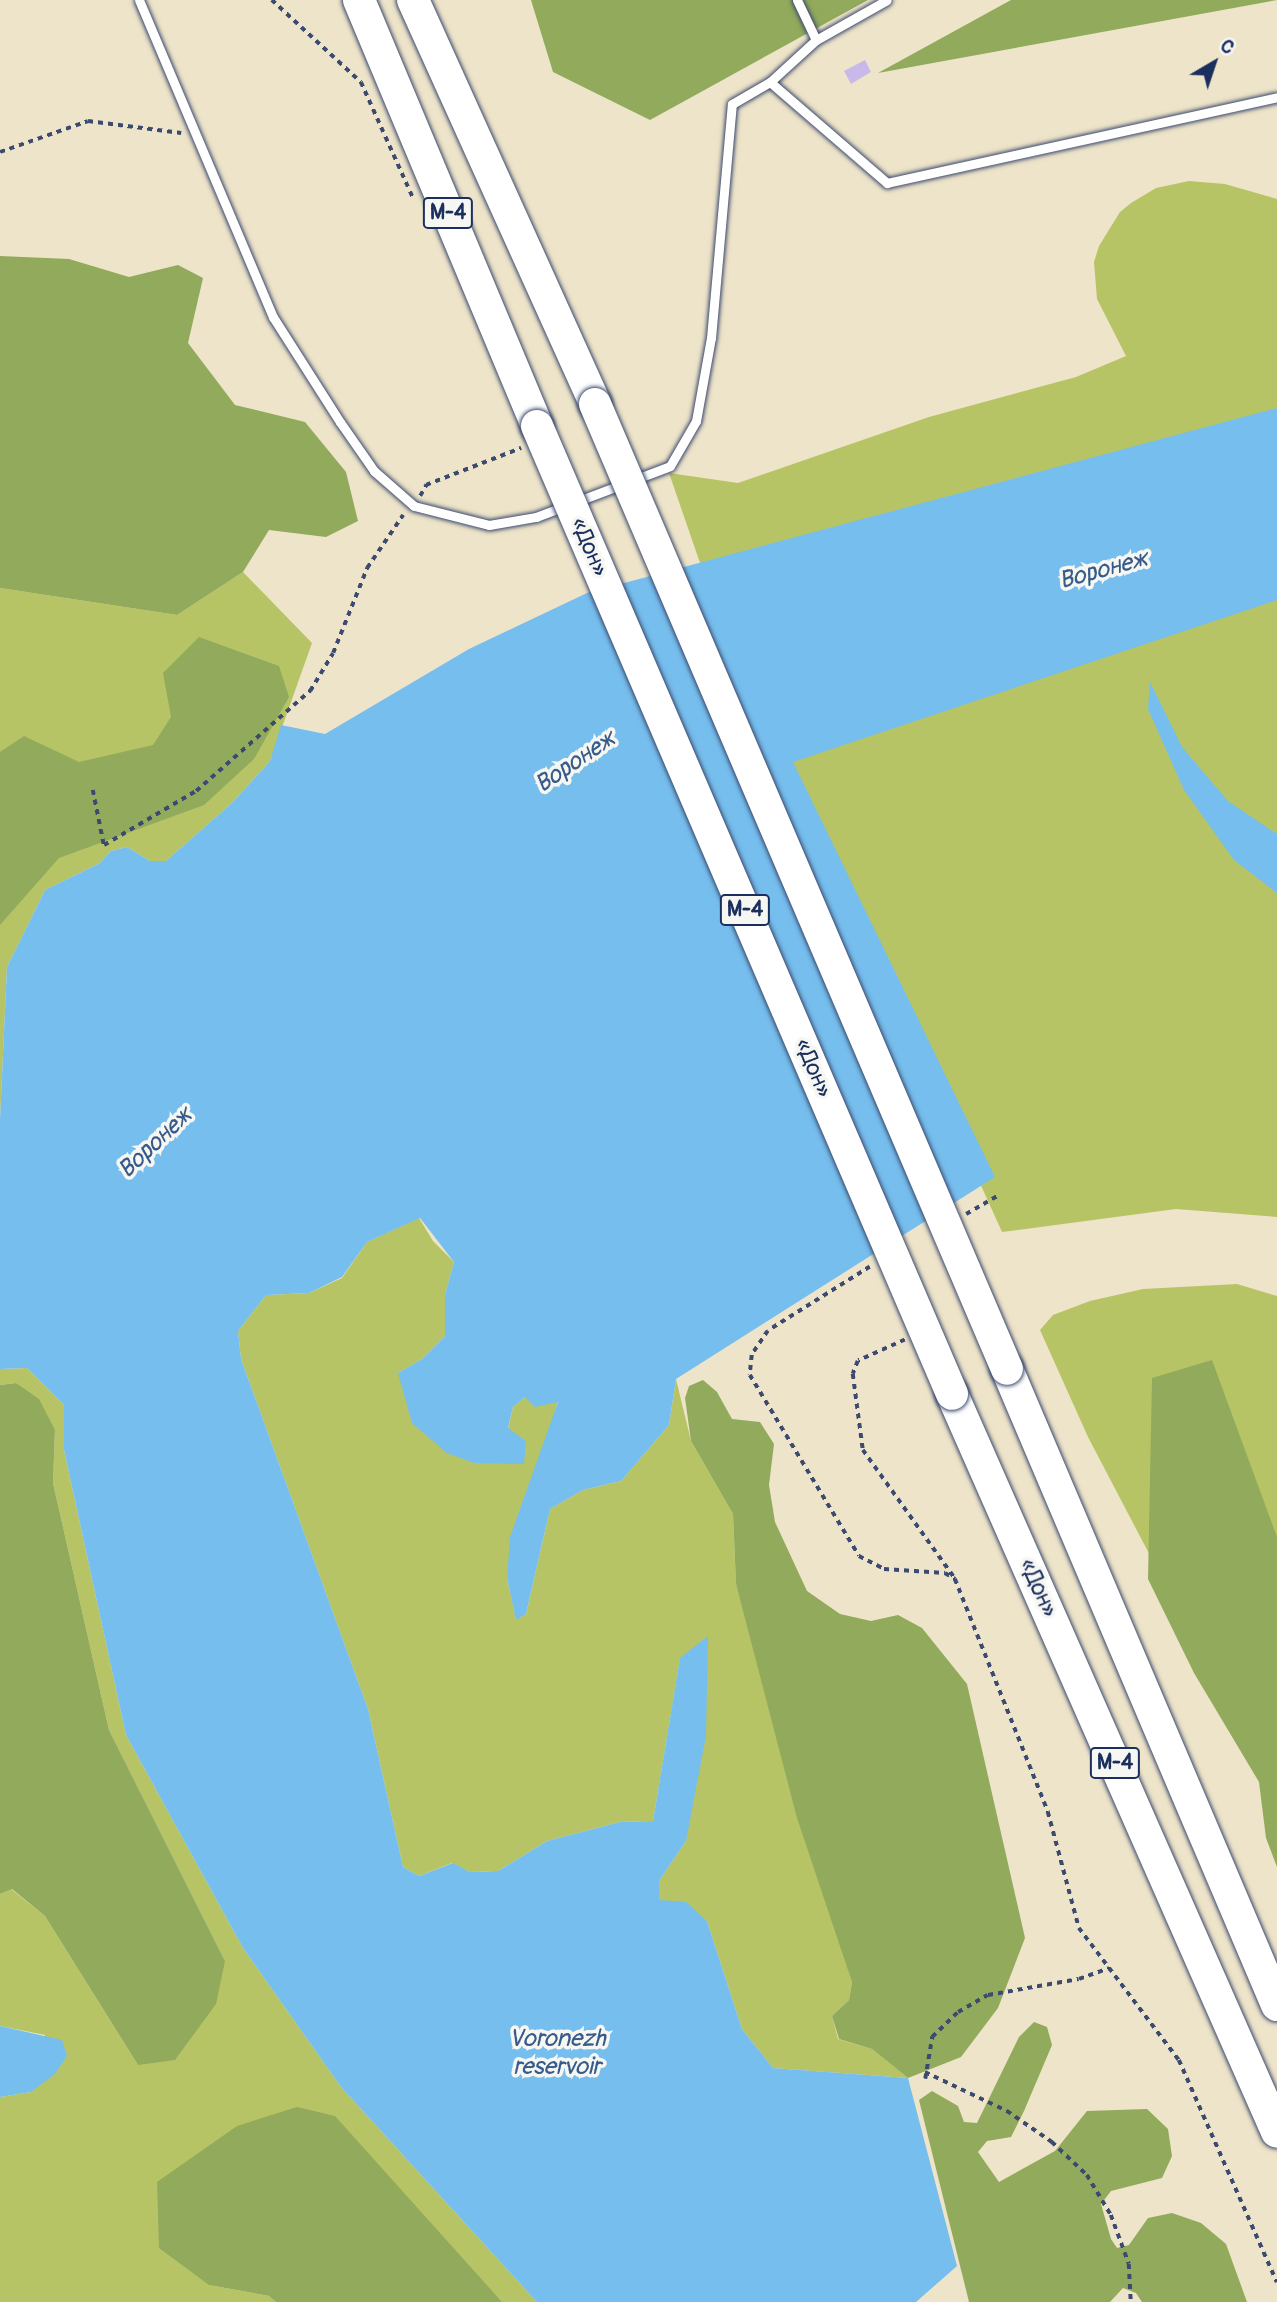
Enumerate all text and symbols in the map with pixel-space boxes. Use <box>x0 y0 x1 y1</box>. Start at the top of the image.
north arrow <box>1179 28 1249 98</box>
text: С <box>1215 34 1239 60</box>
road number: М-4 <box>422 196 474 230</box>
street label: «Дон» <box>564 514 614 580</box>
water label: Воронеж <box>1056 544 1150 596</box>
water label: Воронеж <box>530 725 620 799</box>
road number: М-4 <box>719 892 771 928</box>
street label: «Дон» <box>788 1035 838 1101</box>
water label: Воронеж <box>112 1102 198 1184</box>
street label: «Дон» <box>1013 1555 1063 1621</box>
road number: М-4 <box>1089 1746 1141 1780</box>
water label: Voronezh reservoir <box>508 2025 606 2081</box>

